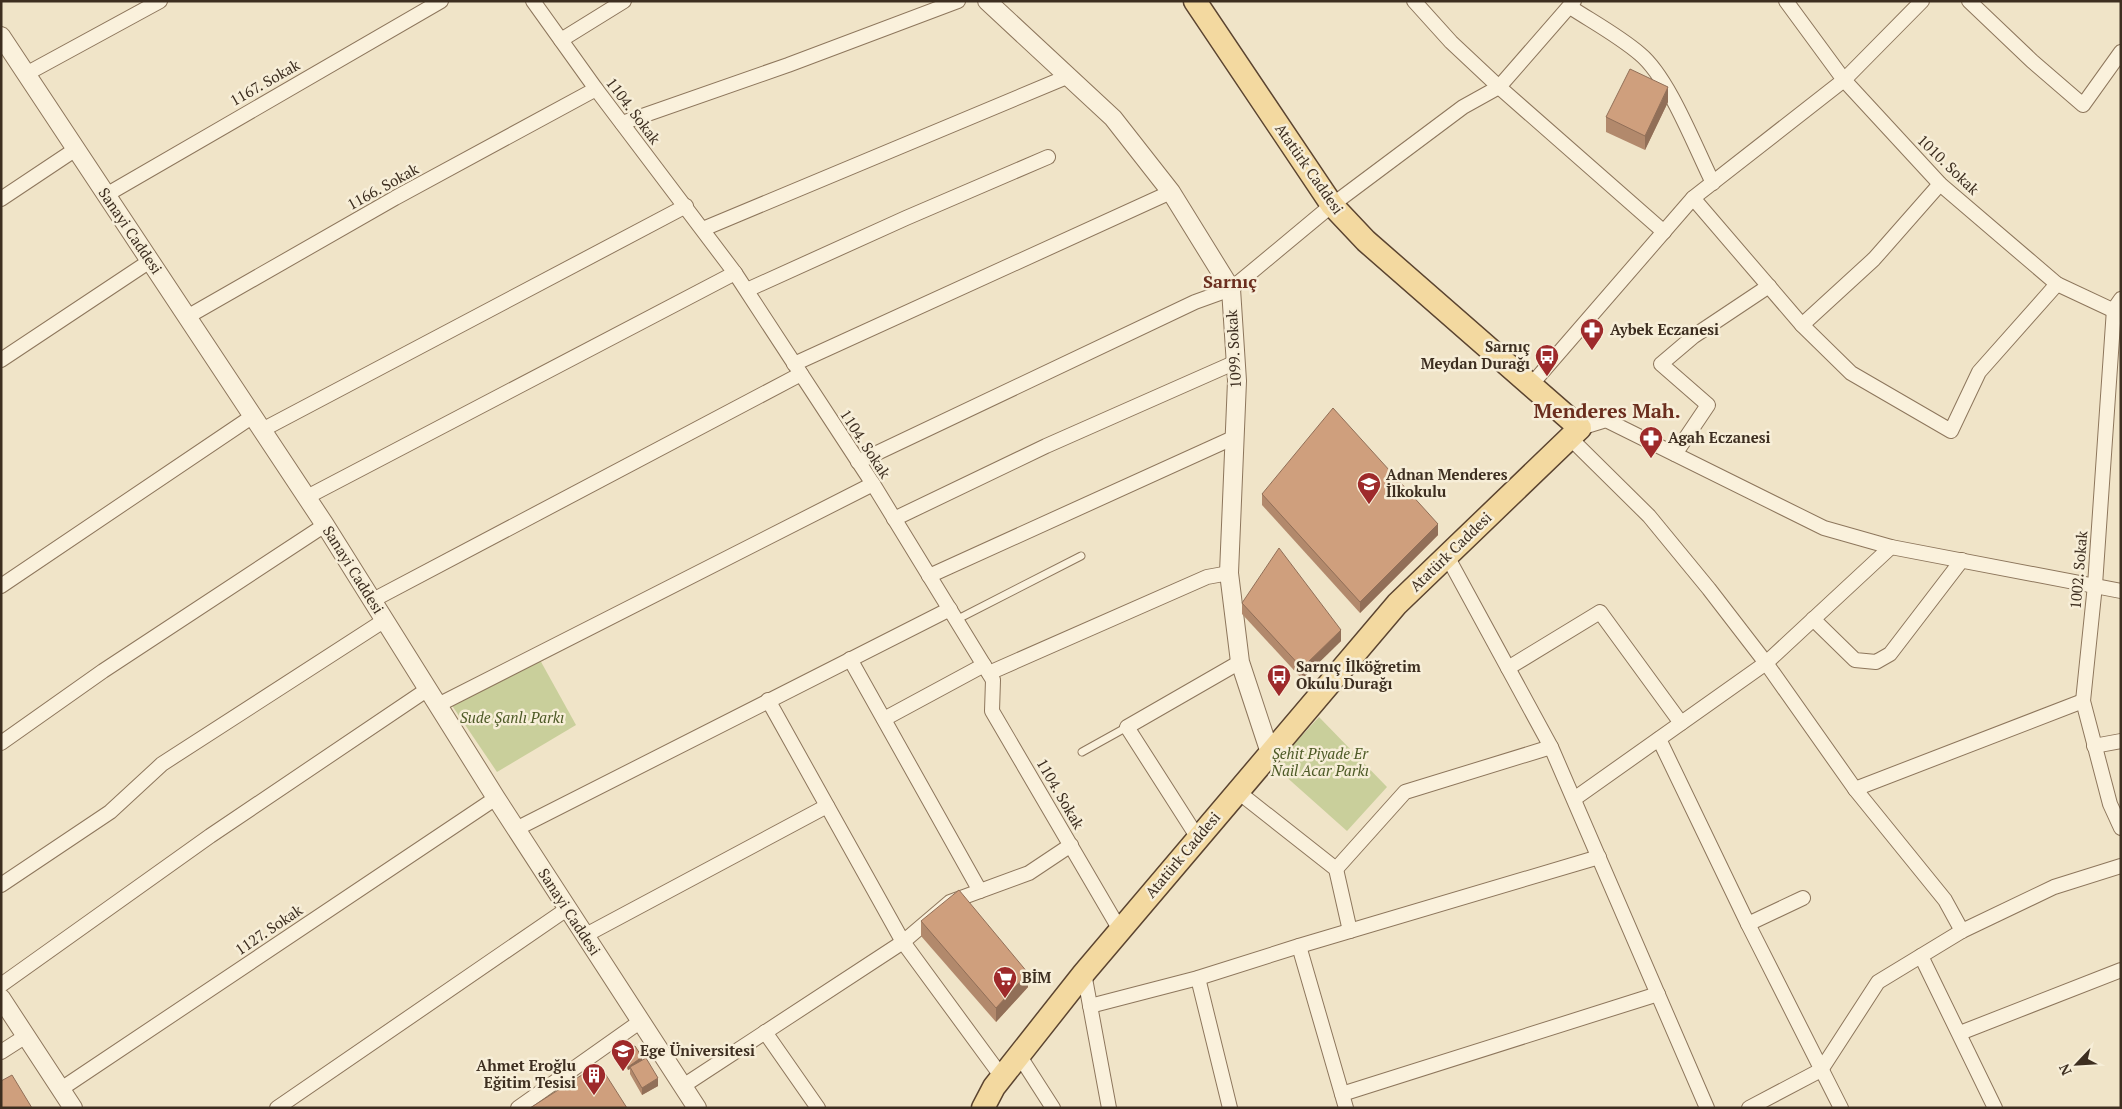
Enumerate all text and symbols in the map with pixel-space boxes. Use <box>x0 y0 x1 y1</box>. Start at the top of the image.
street label: 1167. Sokak <box>226 54 303 110</box>
street label: 1104. Sokak <box>602 73 666 148</box>
street label: Atatürk Caddesi <box>1271 119 1349 218</box>
street label: 1010. Sokak <box>1913 130 1984 199</box>
street label: 1166. Sokak <box>343 158 422 214</box>
street label: Sanayi Caddesi <box>95 183 167 278</box>
district label: Sarnıç <box>1203 269 1257 293</box>
street label: 1099. Sokak <box>1221 309 1245 389</box>
pharmacy icon: Aybek Eczanesi <box>1579 317 1605 351</box>
place label: Aybek Eczanesi <box>1610 319 1719 339</box>
place label: Sarnıç Meydan Durağı <box>1421 336 1530 373</box>
bus stop icon: Sarnıç Meydan Durağı <box>1534 343 1560 377</box>
district label: Menderes Mah. <box>1533 397 1681 424</box>
street label: 1104. Sokak <box>836 405 896 482</box>
pharmacy icon: Agah Eczanesi <box>1638 425 1664 459</box>
place label: Agah Eczanesi <box>1668 427 1771 447</box>
place label: Adnan Menderes İlkokulu <box>1386 464 1508 501</box>
school or university icon: Adnan Menderes İlkokulu <box>1356 471 1382 505</box>
street label: Atatürk Caddesi <box>1405 507 1496 595</box>
street label: Sanayi Caddesi <box>319 522 389 617</box>
street label: 1002. Sokak <box>2065 530 2091 610</box>
place label: Sarnıç İlköğretim Okulu Durağı <box>1296 656 1421 693</box>
bus stop icon: Sarnıç İlköğretim Okulu Durağı <box>1266 663 1292 697</box>
park label: Sude Şanlı Parkı <box>460 707 564 727</box>
park label: Şehit Piyade Er Nail Acar Parkı <box>1270 743 1369 780</box>
street label: 1104. Sokak <box>1033 754 1089 833</box>
street label: Atatürk Caddesi <box>1140 807 1224 902</box>
street label: Sanayi Caddesi <box>534 864 606 959</box>
street label: 1127. Sokak <box>231 899 306 959</box>
supermarket icon: BİM <box>992 965 1018 999</box>
place label: BİM <box>1022 967 1051 987</box>
school or university icon: Ege Üniversitesi <box>610 1038 636 1072</box>
north arrow <box>2052 1039 2102 1089</box>
place label: Ege Üniversitesi <box>640 1040 755 1060</box>
place label: Ahmet Eroğlu Eğitim Tesisi <box>476 1055 577 1092</box>
text: N <box>2054 1061 2076 1079</box>
building icon: Ahmet Eroğlu Eğitim Tesisi <box>581 1062 607 1096</box>

